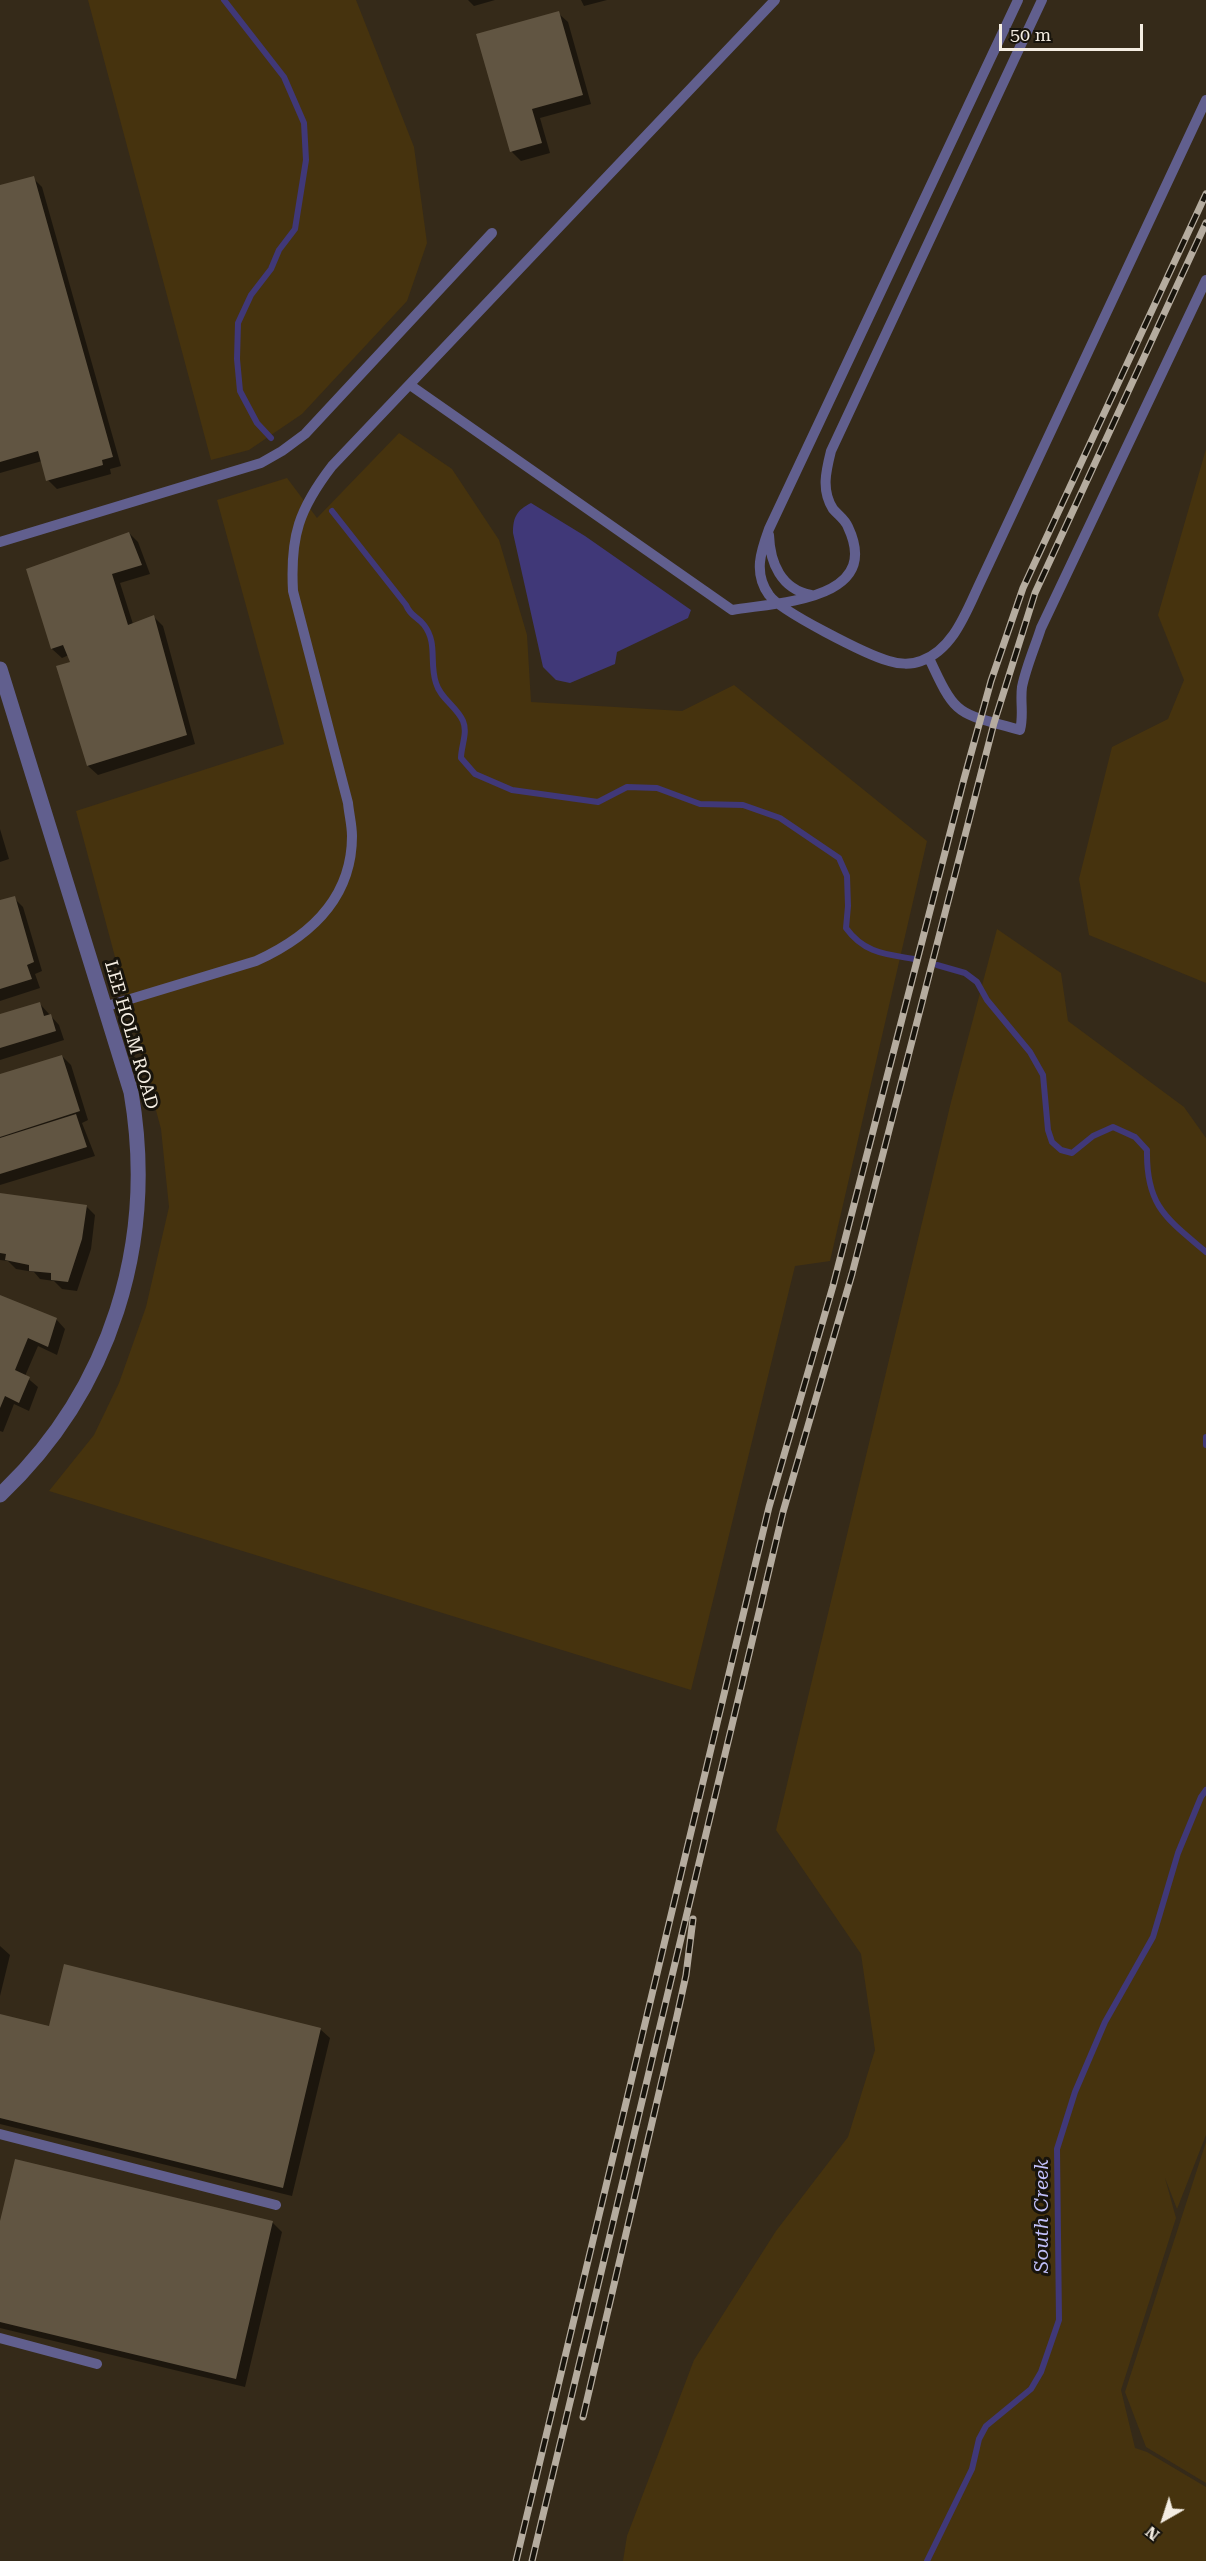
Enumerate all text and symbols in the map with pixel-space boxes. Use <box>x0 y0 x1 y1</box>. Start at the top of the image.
scale bar <box>1002 12 1146 50</box>
text: 50 m <box>1010 24 1051 45</box>
street label: LEE HOLM ROAD <box>99 958 163 1112</box>
water label: South Creek <box>1030 2159 1054 2273</box>
north arrow <box>1134 2489 1194 2549</box>
text: N <box>1142 2522 1163 2545</box>

